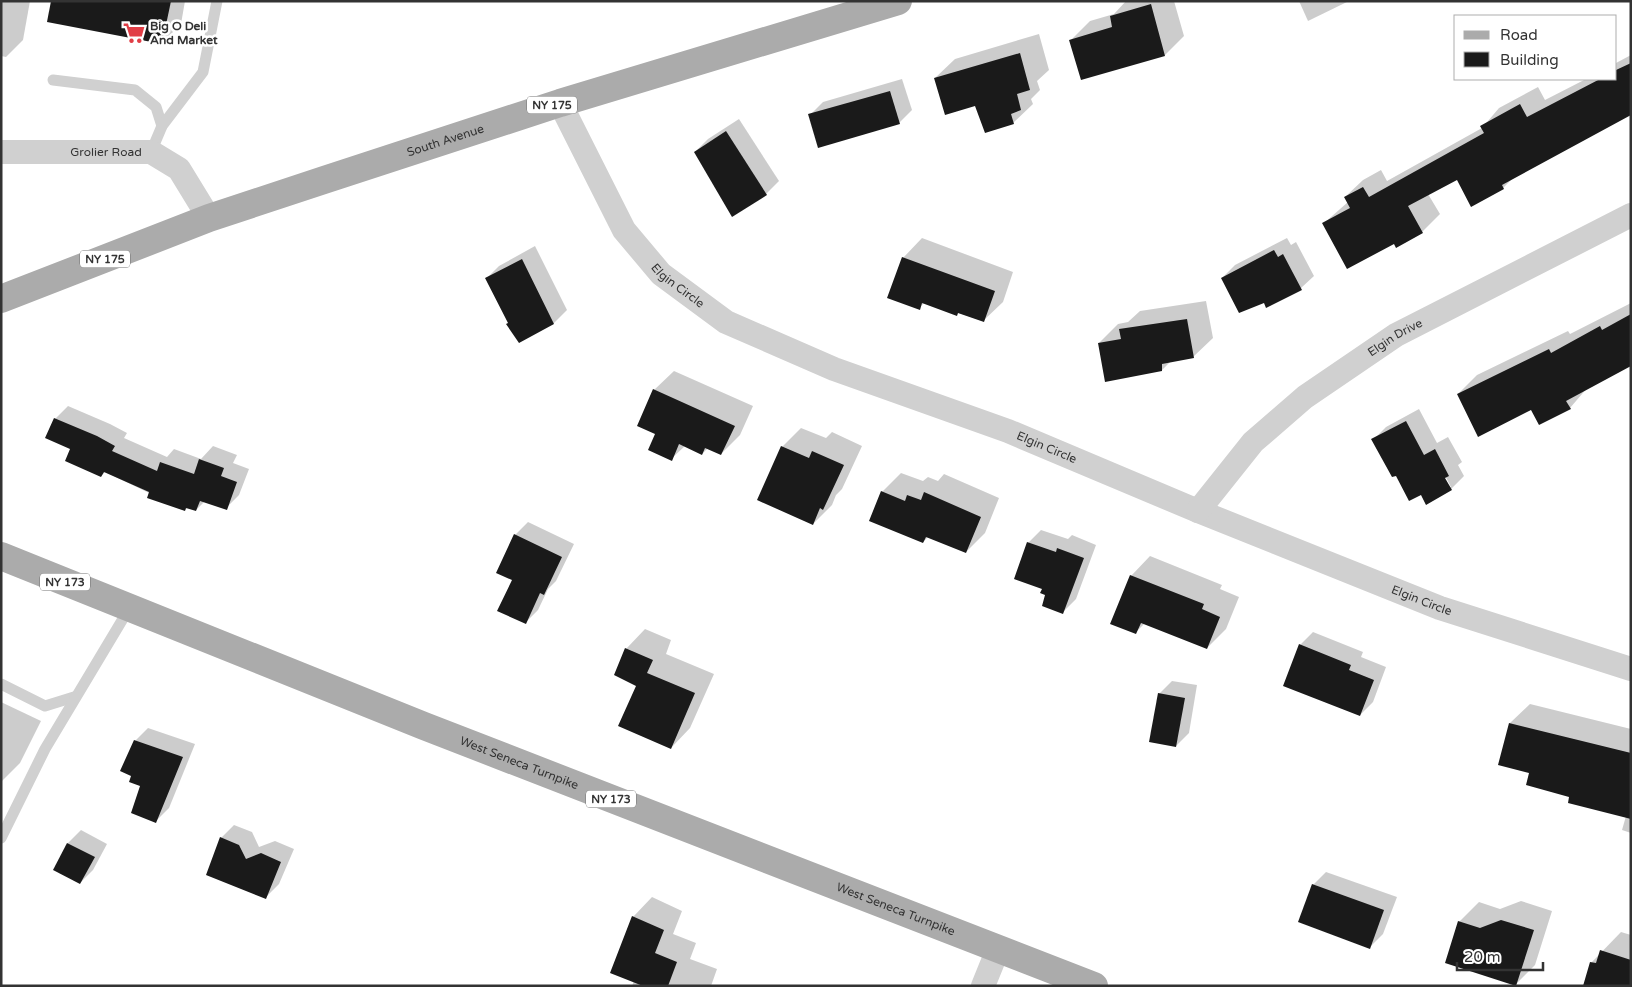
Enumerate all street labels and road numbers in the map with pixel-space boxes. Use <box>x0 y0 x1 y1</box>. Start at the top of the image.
road number: NY 175 <box>527 96 577 114</box>
street label: South Avenue <box>405 121 486 159</box>
street label: Grolier Road <box>70 145 142 159</box>
road number: NY 175 <box>80 250 130 268</box>
street label: Elgin Circle <box>648 261 707 311</box>
street label: Elgin Drive <box>1365 316 1425 359</box>
street label: Elgin Circle <box>1015 428 1079 466</box>
road number: NY 173 <box>40 574 90 590</box>
street label: Elgin Circle <box>1389 582 1454 618</box>
street label: West Seneca Turnpike <box>458 734 581 792</box>
road number: NY 173 <box>586 791 636 808</box>
street label: West Seneca Turnpike <box>835 880 957 939</box>

